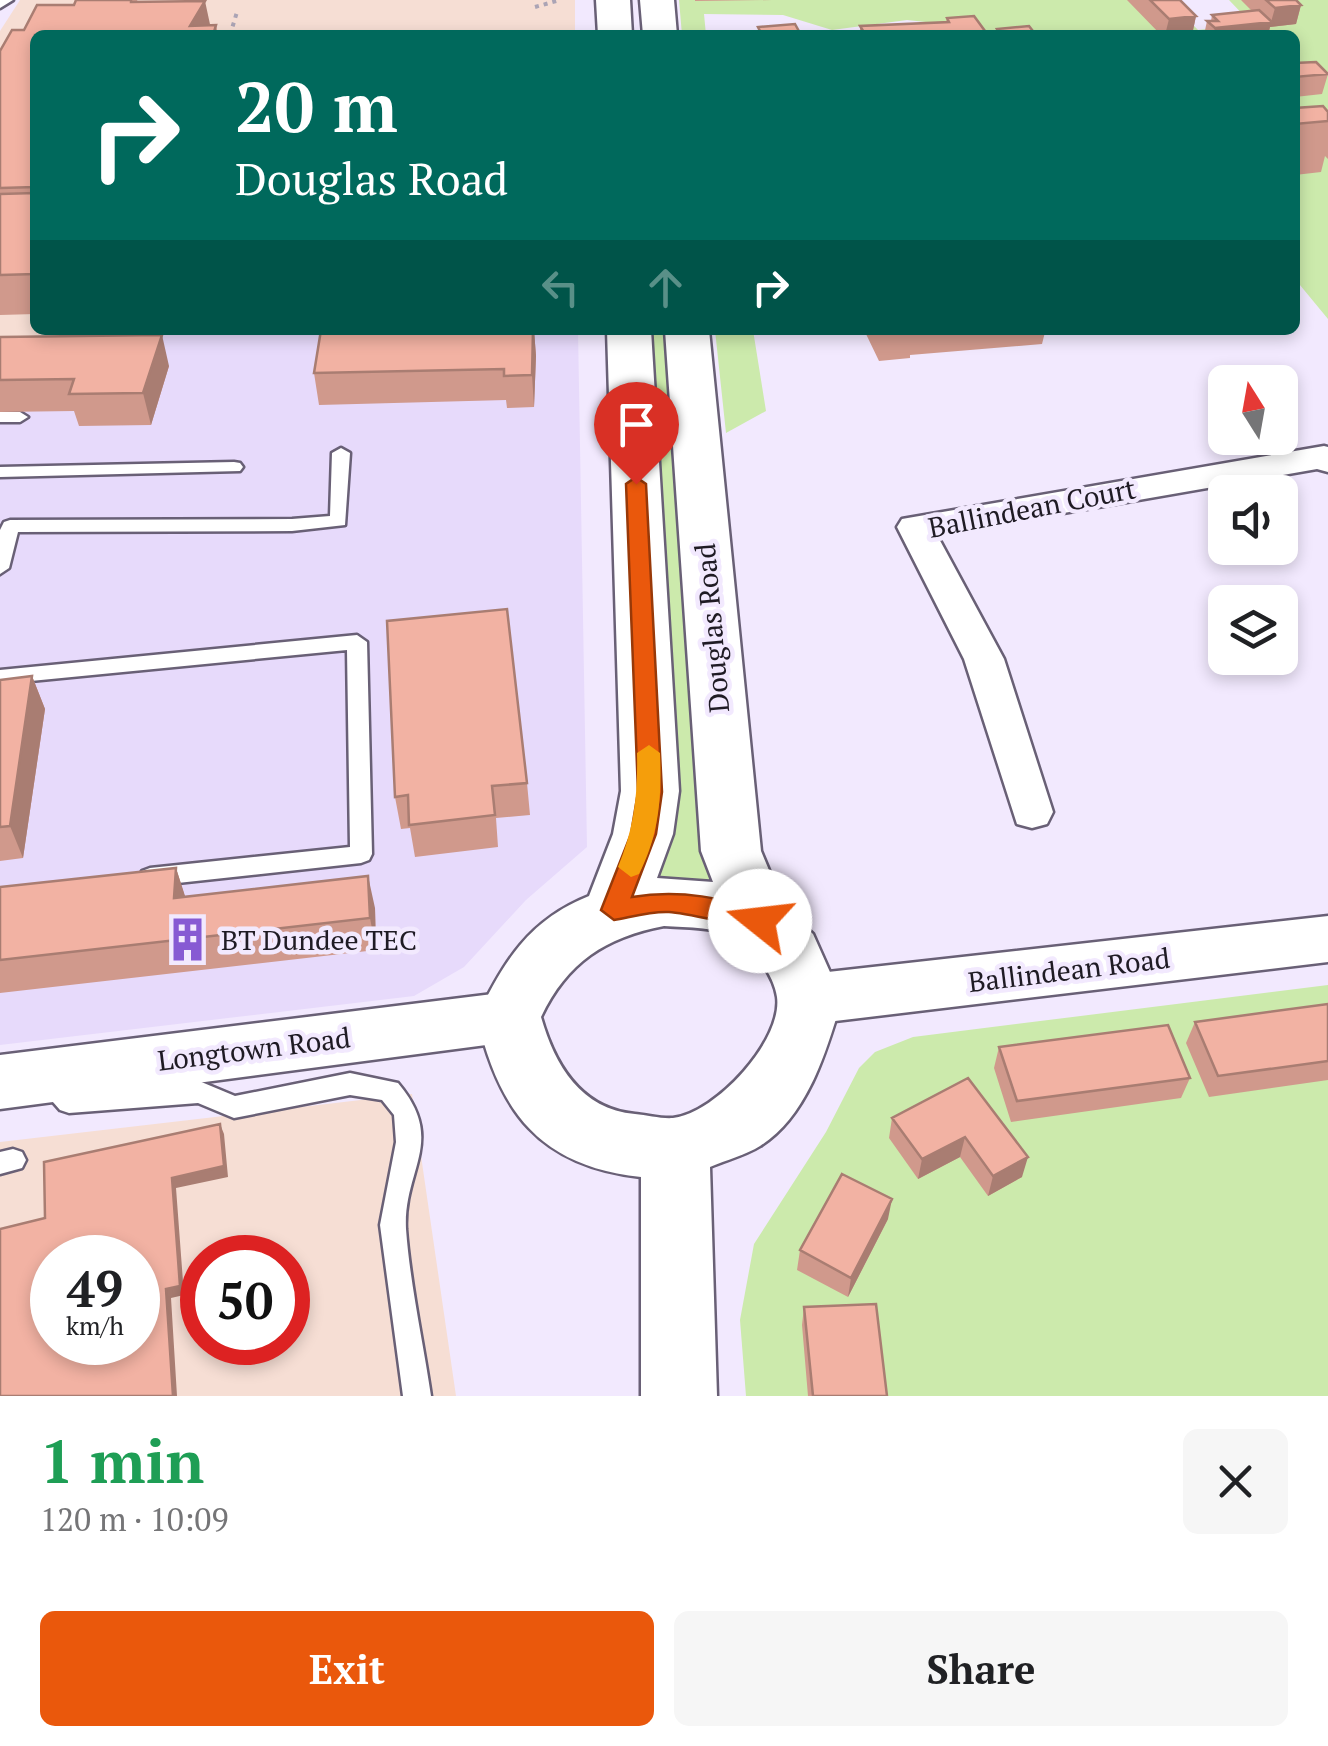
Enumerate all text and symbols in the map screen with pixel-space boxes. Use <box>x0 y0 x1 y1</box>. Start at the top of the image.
text: 20 m <box>235 59 398 152</box>
icon: right <box>70 70 200 200</box>
text: Douglas Road <box>235 148 508 208</box>
icon: left <box>533 260 588 315</box>
icon: ahead <box>638 260 693 315</box>
icon: right <box>743 260 798 315</box>
north arrow <box>1208 365 1298 455</box>
map controls <box>1208 365 1298 675</box>
pin <box>594 382 679 485</box>
icon: arrive <box>609 397 664 452</box>
street label: Ballindean Court <box>925 469 1139 546</box>
button: sound <box>1208 475 1298 565</box>
street label: Douglas Road <box>686 542 737 714</box>
button: layers <box>1208 585 1298 675</box>
position arrow <box>708 869 812 973</box>
building icon: BT Dundee TEC <box>164 916 212 964</box>
place label: BT Dundee TEC <box>221 921 417 958</box>
street label: Ballindean Road <box>966 939 1172 1000</box>
street label: Longtown Road <box>155 1018 352 1079</box>
speed limit sign: 50 <box>180 1235 310 1365</box>
text: 49 <box>67 1255 123 1321</box>
text: km/h <box>66 1309 124 1342</box>
text: 1 min <box>40 1421 204 1500</box>
button: close <box>1183 1429 1288 1534</box>
text: 120 m · 10:09 <box>40 1498 228 1540</box>
button: Exit <box>40 1611 654 1726</box>
button: Share <box>674 1611 1288 1726</box>

